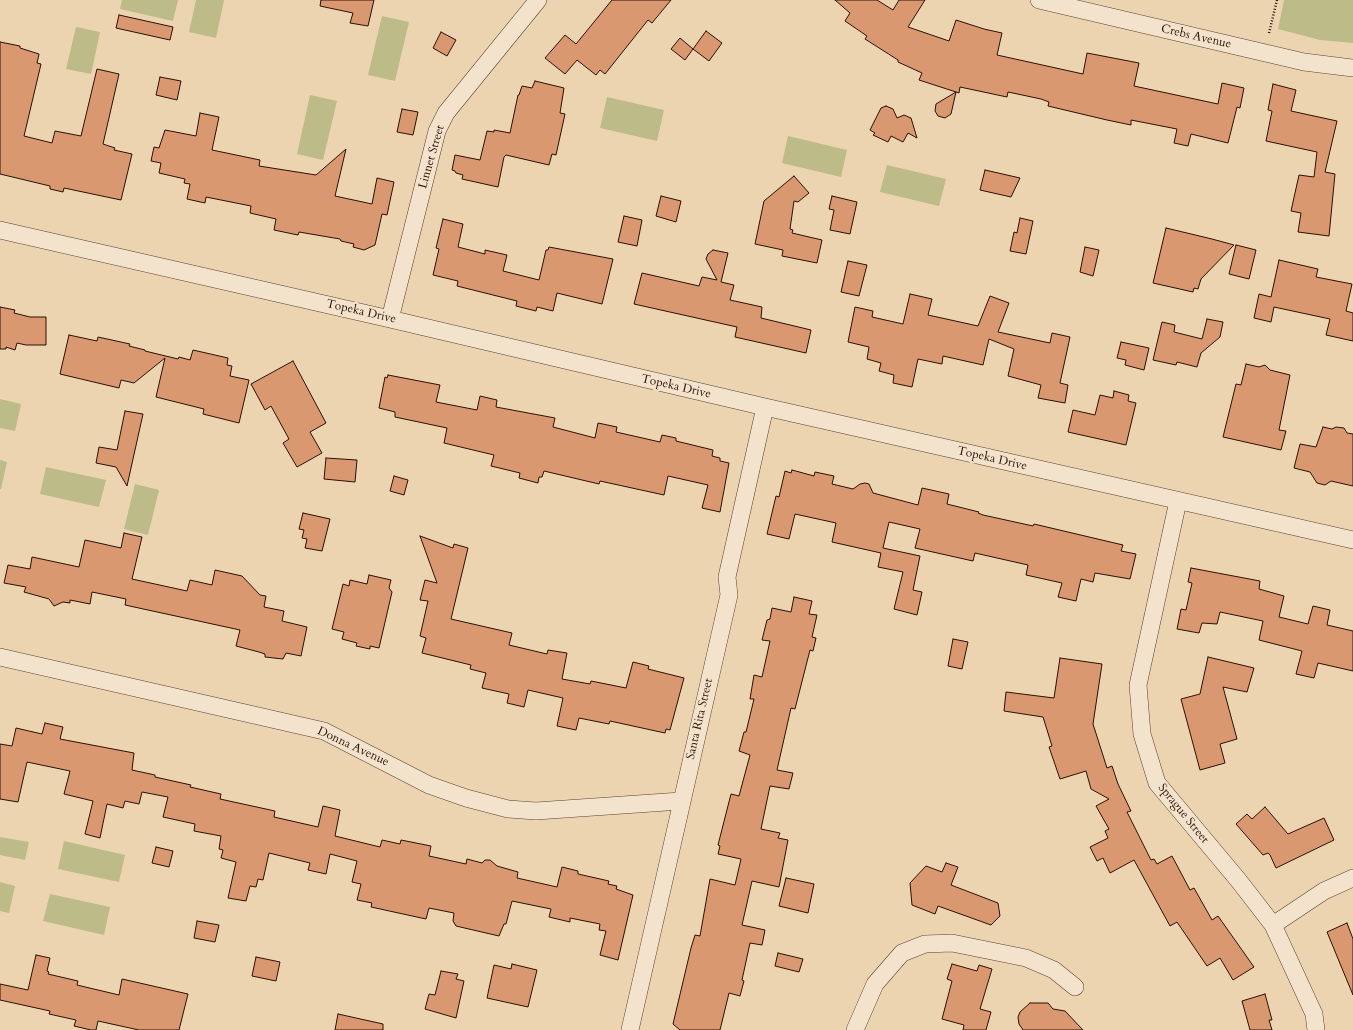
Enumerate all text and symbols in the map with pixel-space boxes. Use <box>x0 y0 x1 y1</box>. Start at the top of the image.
street label: Crebs Avenue <box>1160 22 1232 52</box>
street label: Linnet Street <box>416 123 448 191</box>
street label: Topeka Drive <box>325 297 397 327</box>
street label: Topeka Drive <box>640 372 712 402</box>
street label: Topeka Drive <box>956 444 1028 474</box>
street label: Santa Rita Street <box>684 677 716 761</box>
street label: Donna Avenue <box>315 724 391 770</box>
street label: Sprague Street <box>1154 781 1212 847</box>

